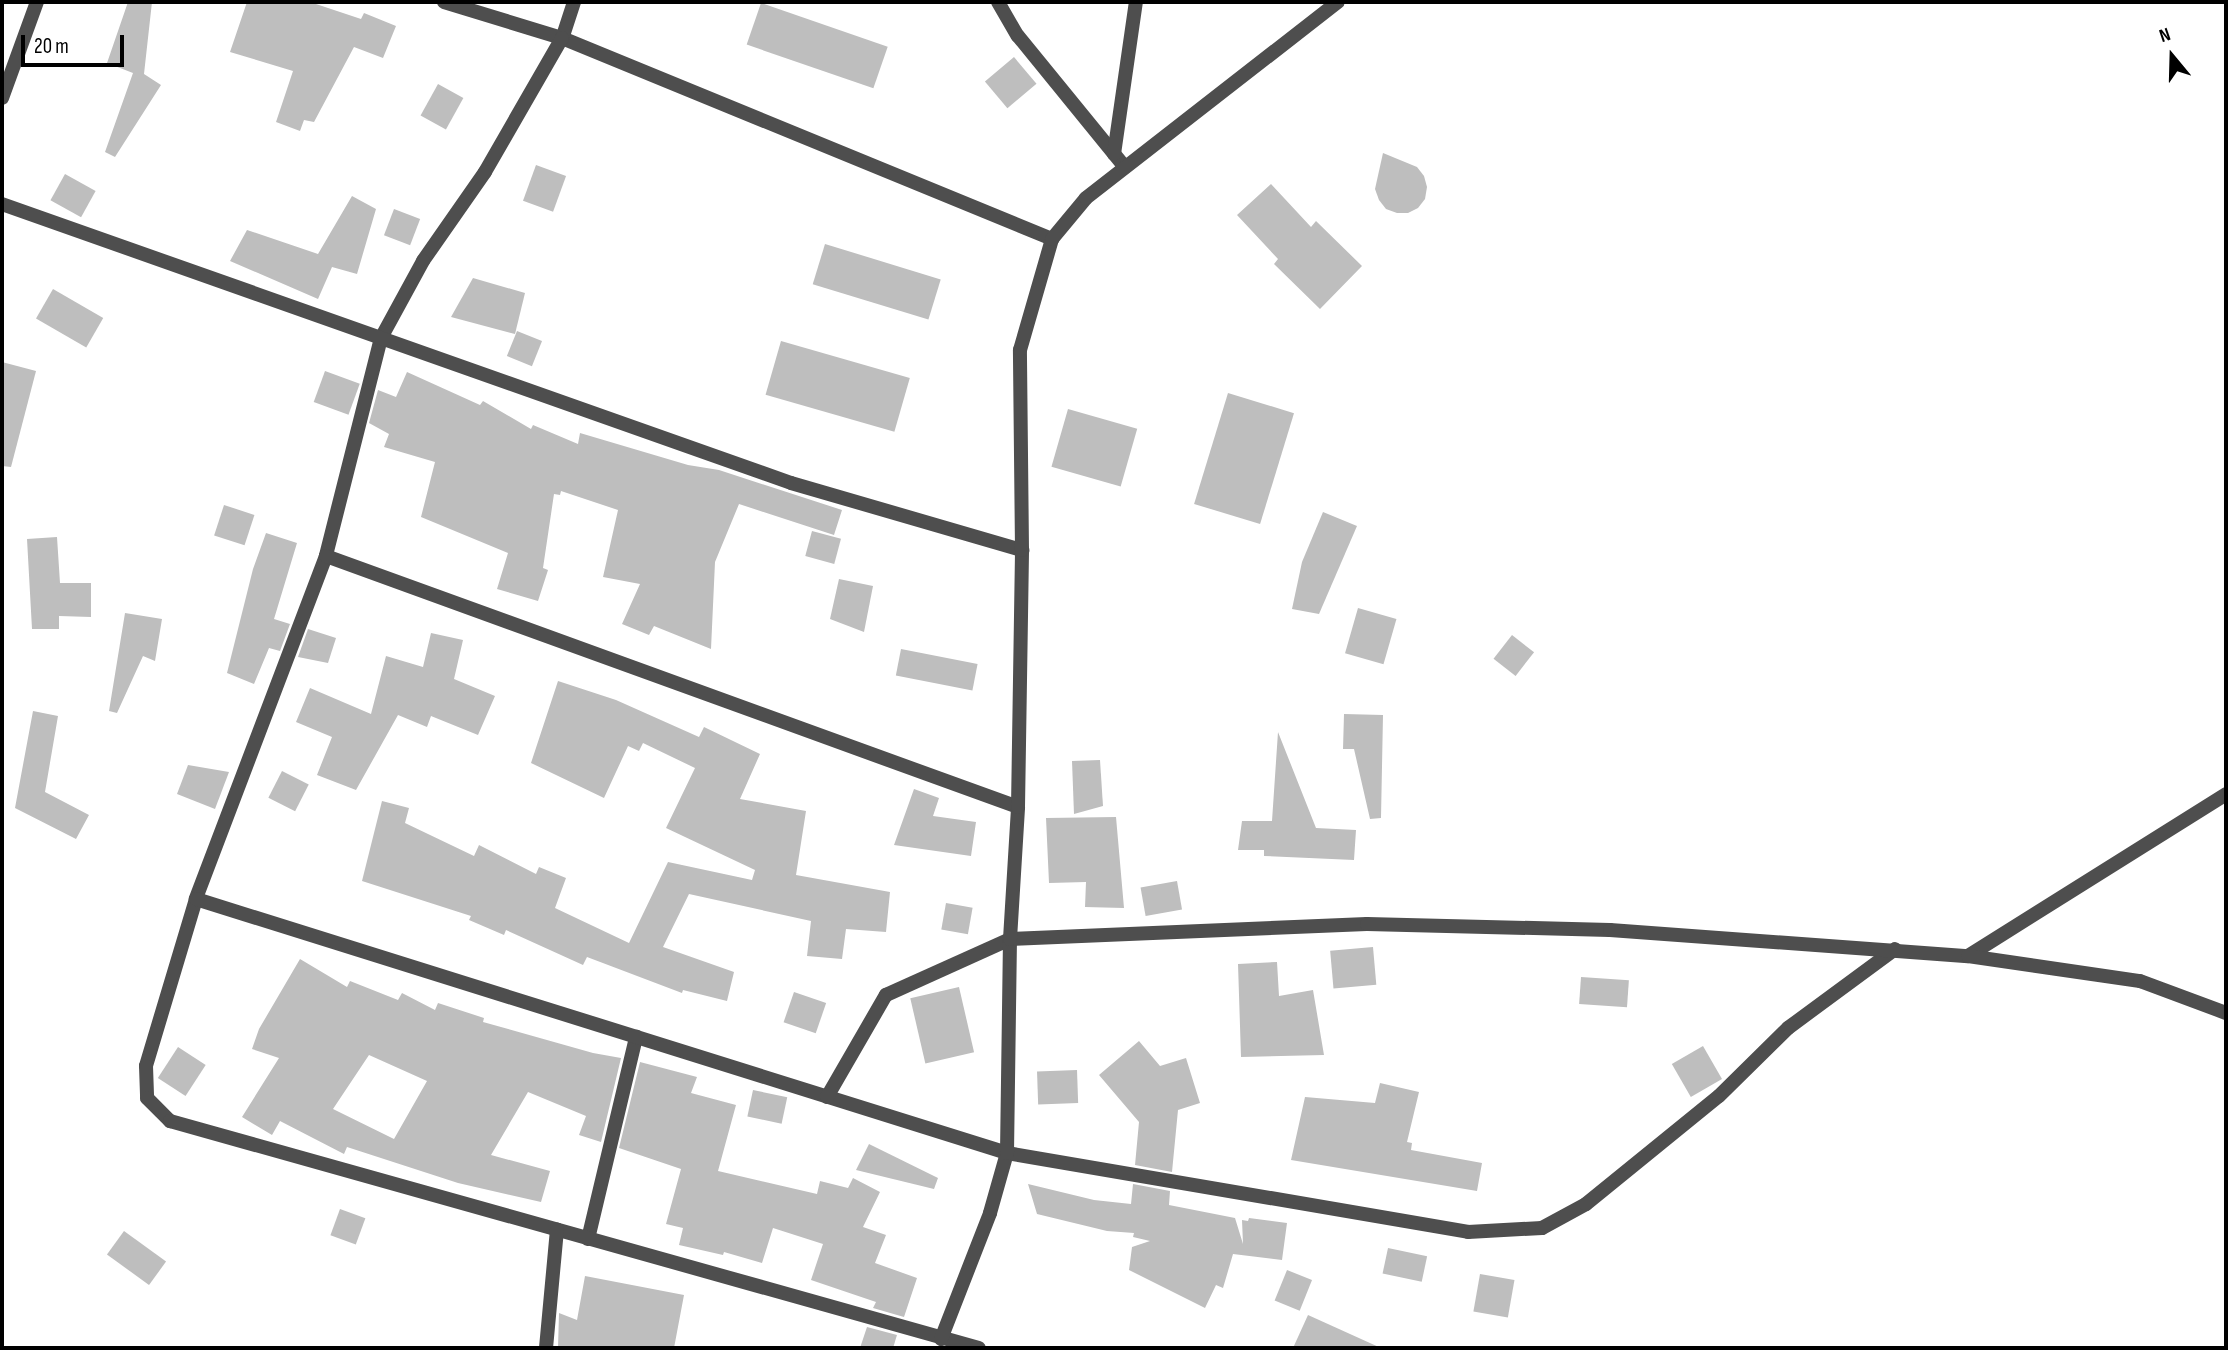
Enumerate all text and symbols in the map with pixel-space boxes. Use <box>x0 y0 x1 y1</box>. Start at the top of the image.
scale bar <box>24 21 128 65</box>
north arrow <box>2137 21 2207 91</box>
text: N <box>2156 23 2174 48</box>
text: 20 m <box>34 34 69 59</box>

